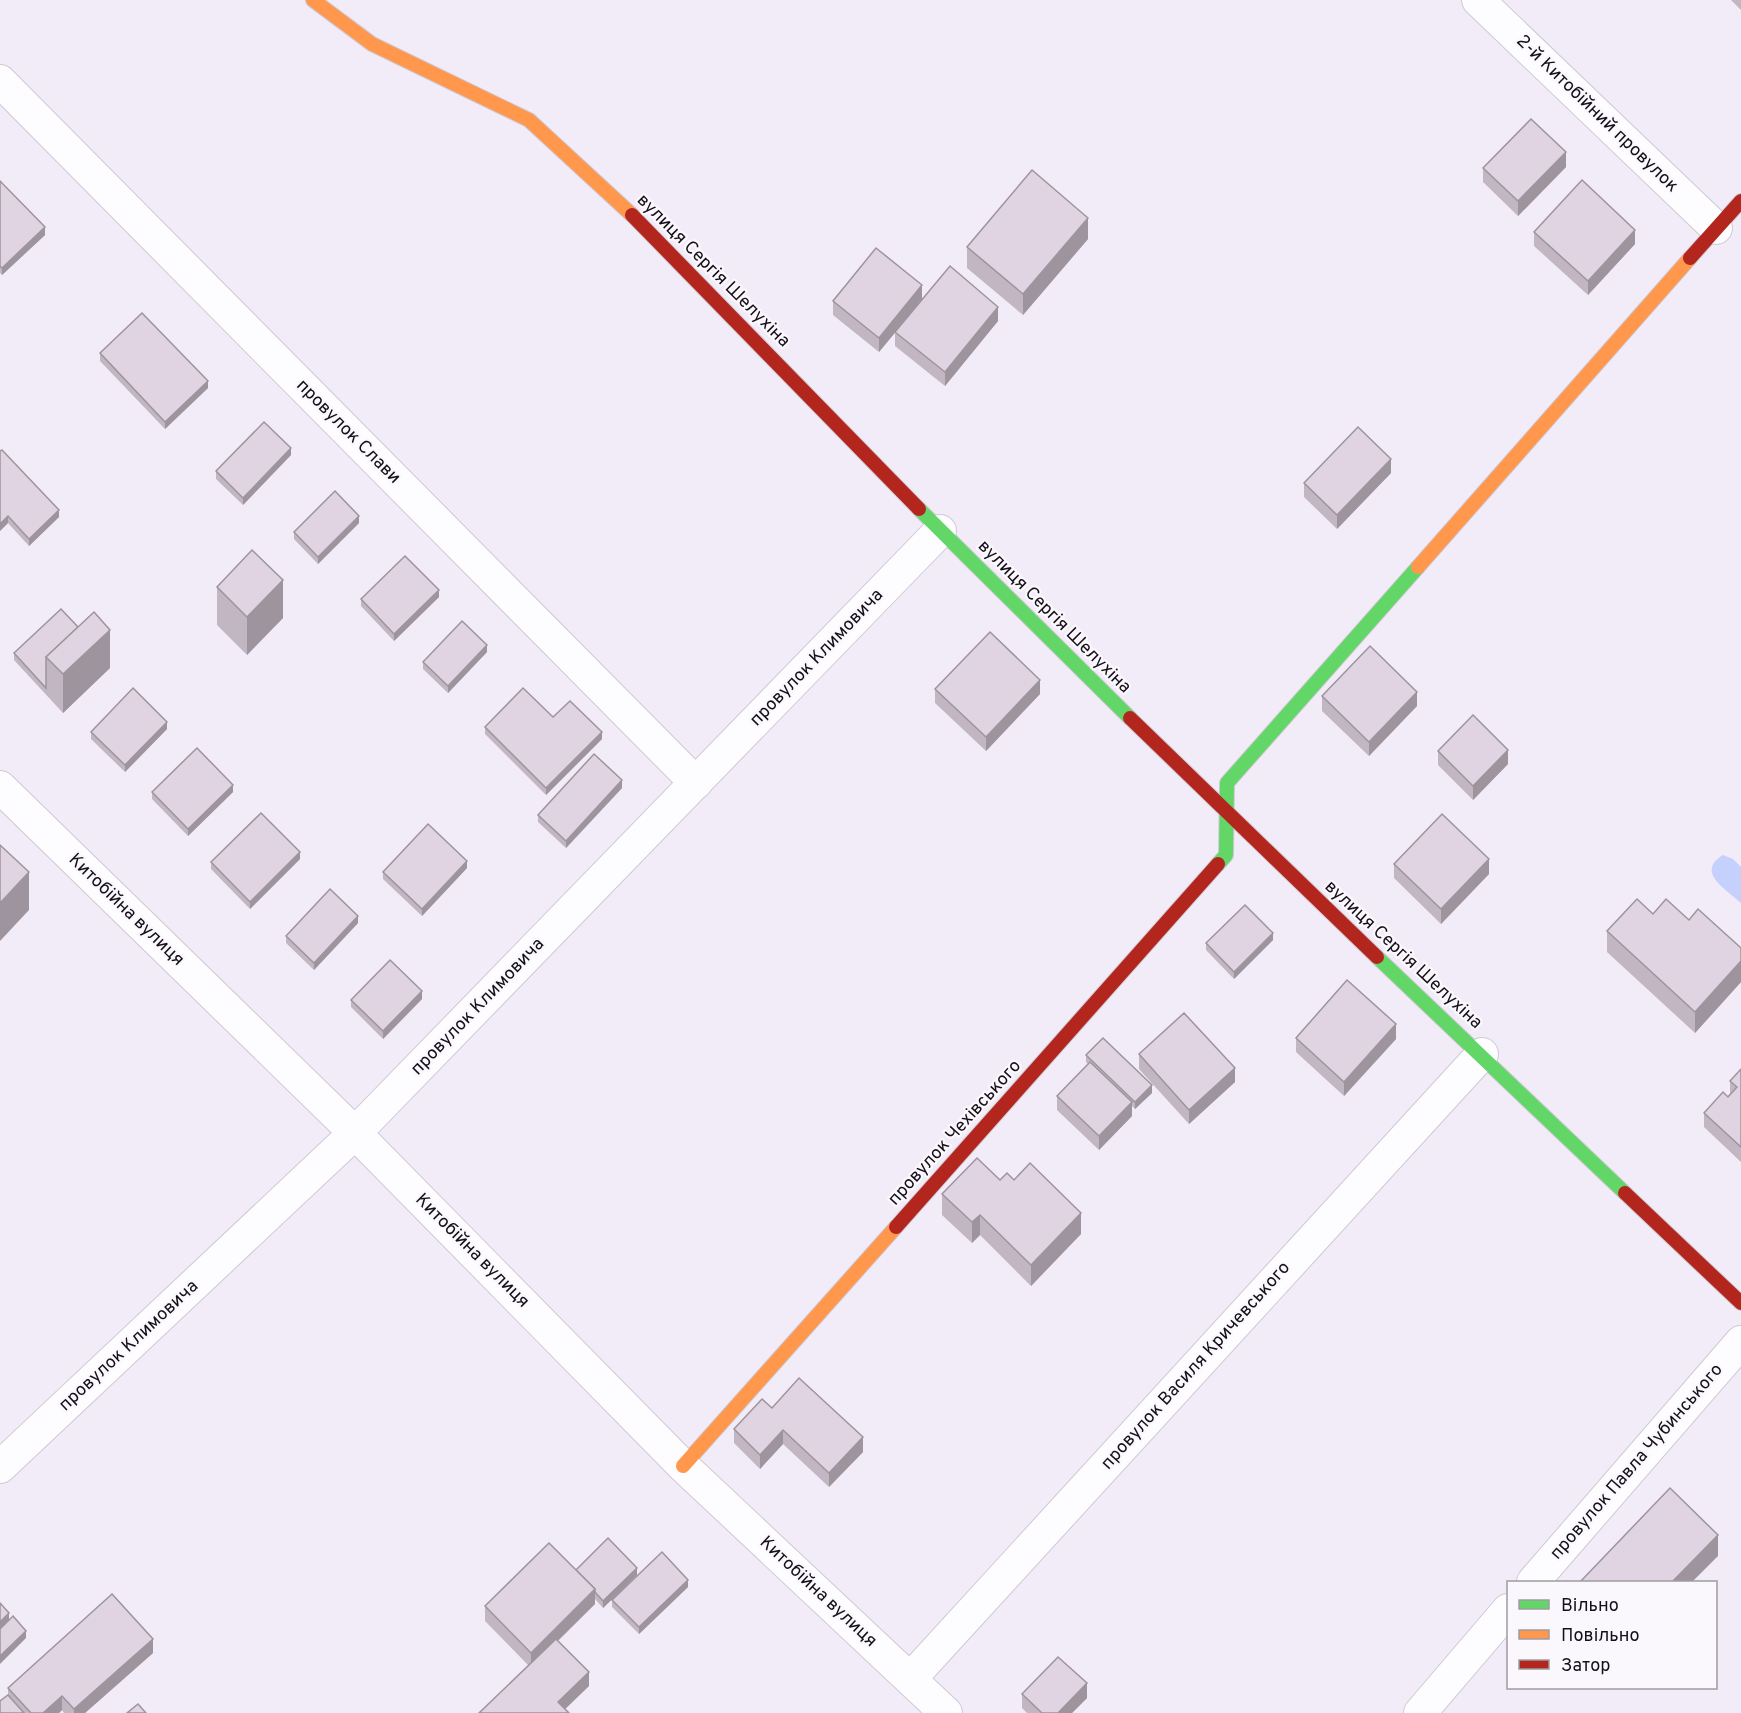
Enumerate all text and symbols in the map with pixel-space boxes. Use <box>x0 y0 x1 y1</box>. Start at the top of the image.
street label: 2-й Китобійний провулок <box>1511 30 1683 198</box>
street label: вулиця Сергія Шелухіна <box>631 189 795 353</box>
street label: провулок Слави <box>291 375 405 489</box>
street label: вулиця Сергія Шелухіна <box>972 535 1136 699</box>
street label: провулок Климовича <box>745 584 889 732</box>
street label: Китобійна вулиця <box>63 849 189 971</box>
street label: вулиця Сергія Шелухіна <box>1319 876 1487 1034</box>
street label: провулок Климовича <box>406 933 550 1081</box>
street label: провулок Чехівського <box>883 1055 1027 1211</box>
street label: Китобійна вулиця <box>410 1189 534 1313</box>
street label: провулок Василя Кричевського <box>1096 1257 1296 1475</box>
street label: провулок Климовича <box>54 1275 204 1417</box>
street label: провулок Павла Чубинського <box>1546 1359 1728 1565</box>
street label: Китобійна вулиця <box>754 1532 882 1652</box>
legend <box>1507 1581 1717 1689</box>
text: Вільно <box>1561 1595 1619 1618</box>
text: Повільно <box>1561 1625 1640 1648</box>
text: Затор <box>1561 1655 1610 1678</box>

